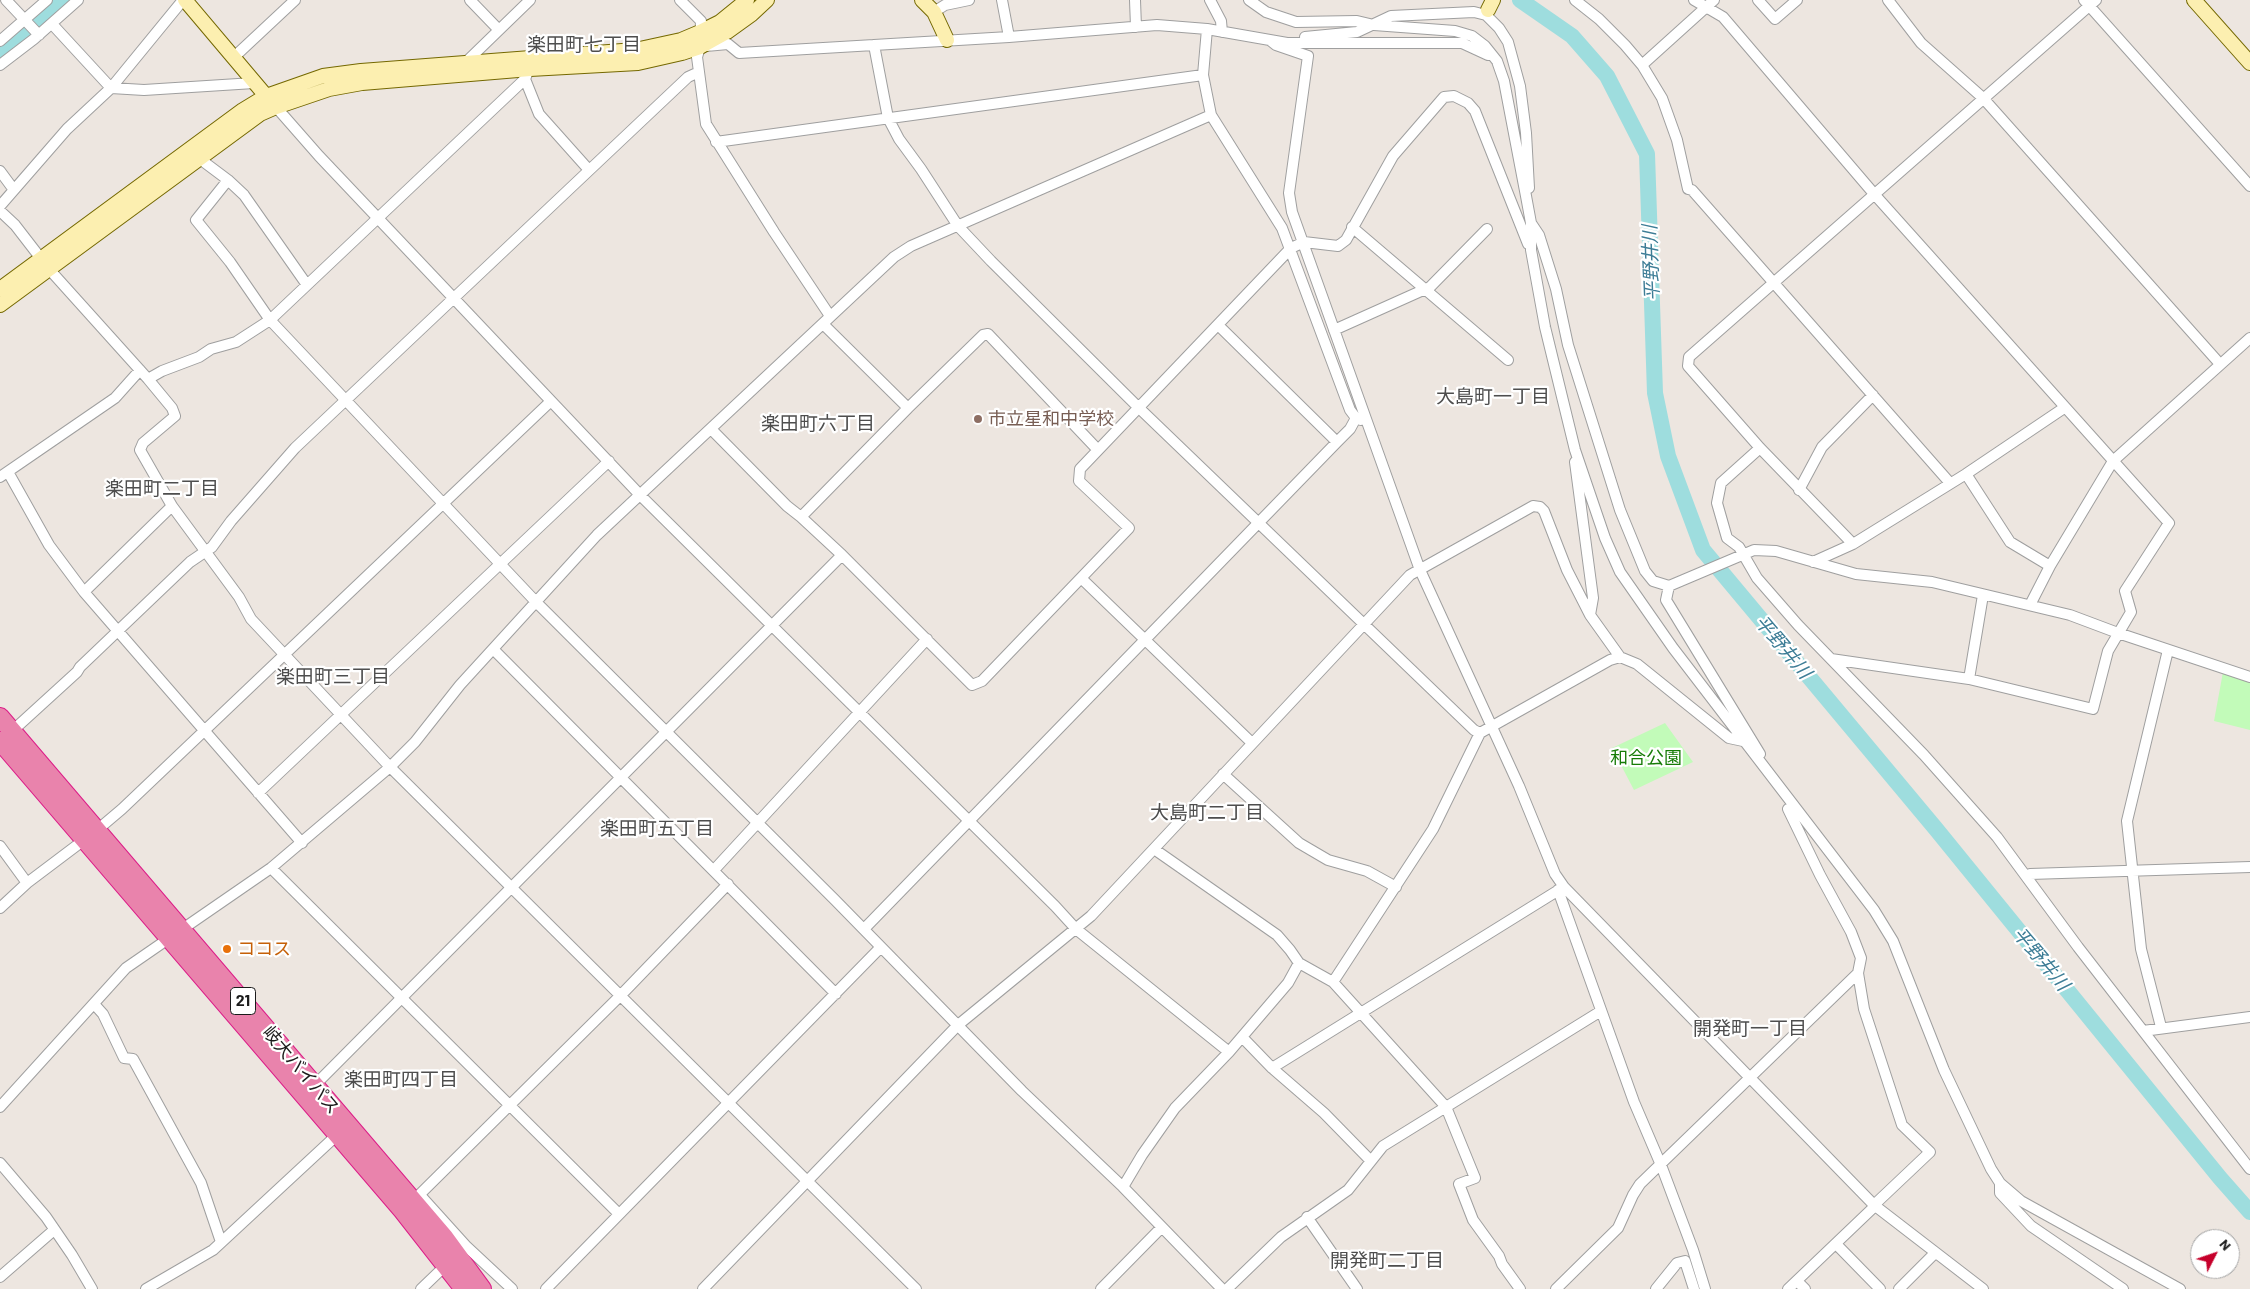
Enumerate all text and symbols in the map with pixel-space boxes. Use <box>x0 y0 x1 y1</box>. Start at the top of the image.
district label: 楽田町七丁目 <box>527 34 641 56</box>
water label: 平野井川 <box>1638 225 1664 301</box>
district label: 大島町一丁目 <box>1436 386 1550 408</box>
place label: 市立星和中学校 <box>988 408 1114 430</box>
district label: 楽田町六丁目 <box>761 413 875 435</box>
marker: 市立星和中学校 <box>972 413 984 425</box>
district label: 楽田町二丁目 <box>105 478 219 500</box>
water label: 平野井川 <box>1750 611 1816 683</box>
district label: 楽田町三丁目 <box>276 666 390 688</box>
park label: 和合公園 <box>1610 747 1682 769</box>
district label: 大島町二丁目 <box>1150 802 1264 824</box>
district label: 楽田町五丁目 <box>600 818 714 840</box>
water label: 平野井川 <box>2008 923 2074 995</box>
place label: ココス <box>237 938 291 960</box>
marker: ココス <box>221 943 233 955</box>
road number: 21 <box>230 988 256 1014</box>
district label: 開発町一丁目 <box>1693 1018 1807 1040</box>
street label: 岐大バイパス <box>258 1022 344 1118</box>
district label: 楽田町四丁目 <box>344 1069 458 1091</box>
north arrow <box>2190 1229 2240 1279</box>
text: N <box>2216 1235 2235 1254</box>
district label: 開発町二丁目 <box>1330 1250 1444 1272</box>

